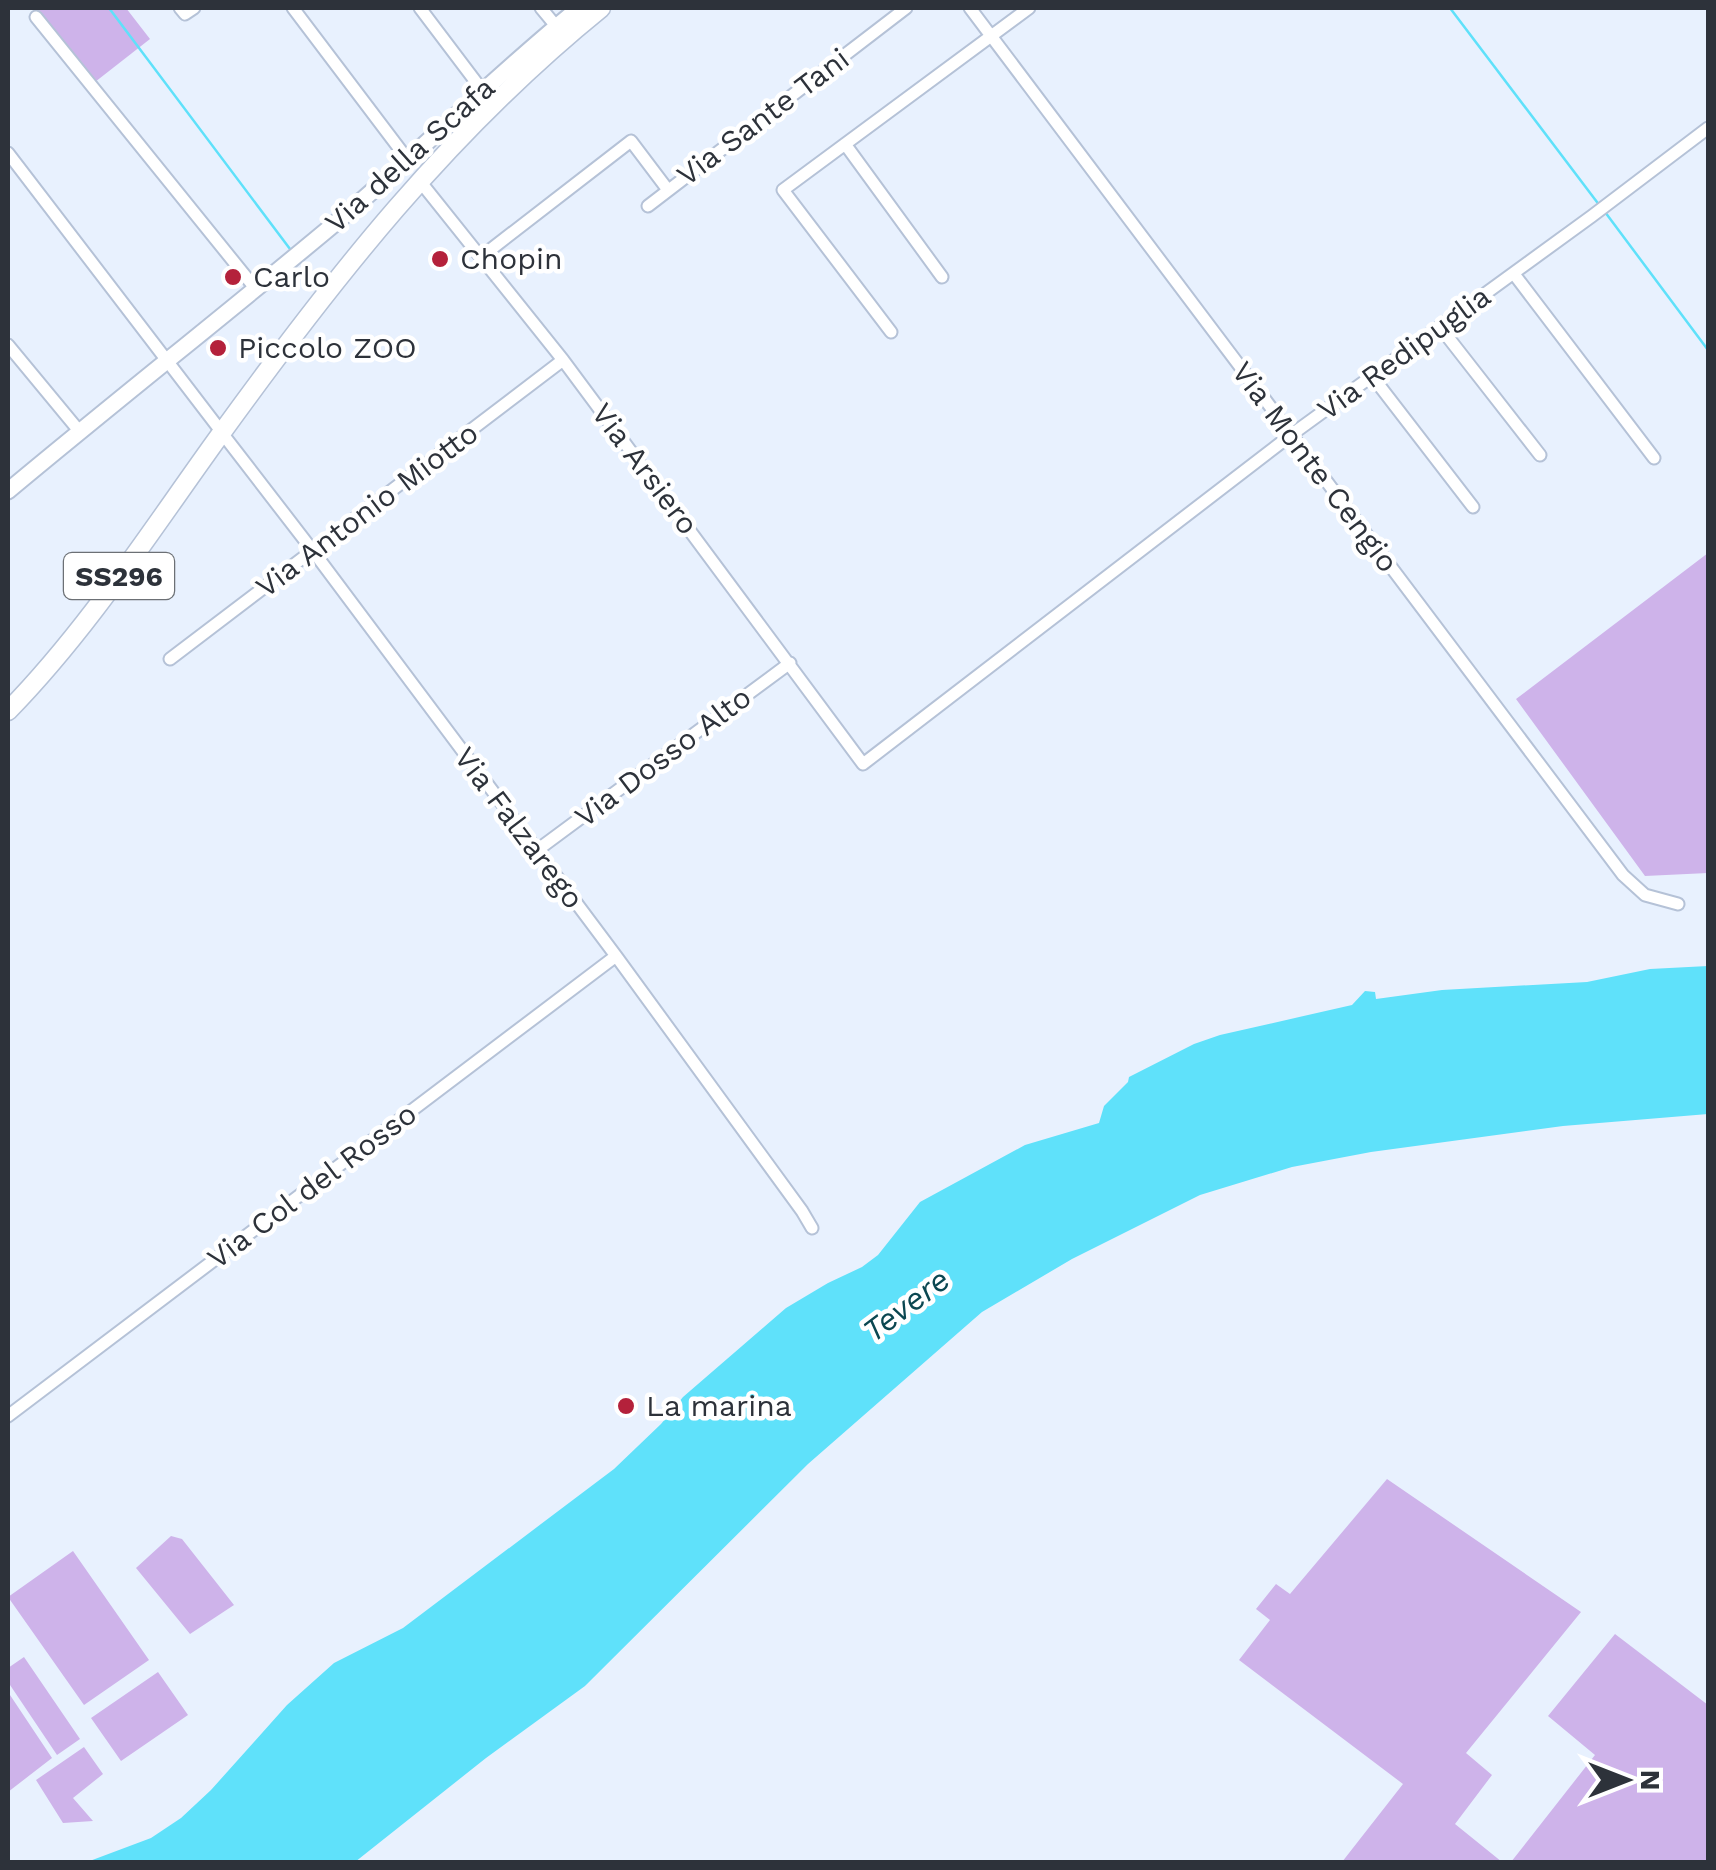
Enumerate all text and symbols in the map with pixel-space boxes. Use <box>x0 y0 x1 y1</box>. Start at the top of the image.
street label: Via Sante Tani <box>670 41 856 193</box>
street label: Via della Scafa <box>318 69 502 240</box>
place label: Chopin <box>460 241 563 276</box>
marker: Chopin <box>429 248 451 270</box>
place label: Carlo <box>253 259 330 294</box>
marker: Carlo <box>222 266 244 288</box>
street label: Via Redipuglia <box>1311 278 1497 427</box>
place label: Piccolo ZOO <box>238 330 417 365</box>
marker: Piccolo ZOO <box>207 337 229 359</box>
street label: Via Monte Cengio <box>1225 355 1406 579</box>
street label: Via Arsiero <box>585 396 706 541</box>
street label: Via Antonio Miotto <box>249 415 485 604</box>
road number: SS296 <box>64 553 174 599</box>
street label: Via Dosso Alto <box>568 679 758 834</box>
street label: Via Falzarego <box>447 740 591 915</box>
street label: Via Col del Rosso <box>200 1096 423 1276</box>
water label: Tevere <box>855 1260 957 1350</box>
place label: La marina <box>646 1388 792 1423</box>
marker: La marina <box>615 1395 637 1417</box>
north arrow <box>1576 1730 1676 1830</box>
text: N <box>1634 1770 1667 1790</box>

